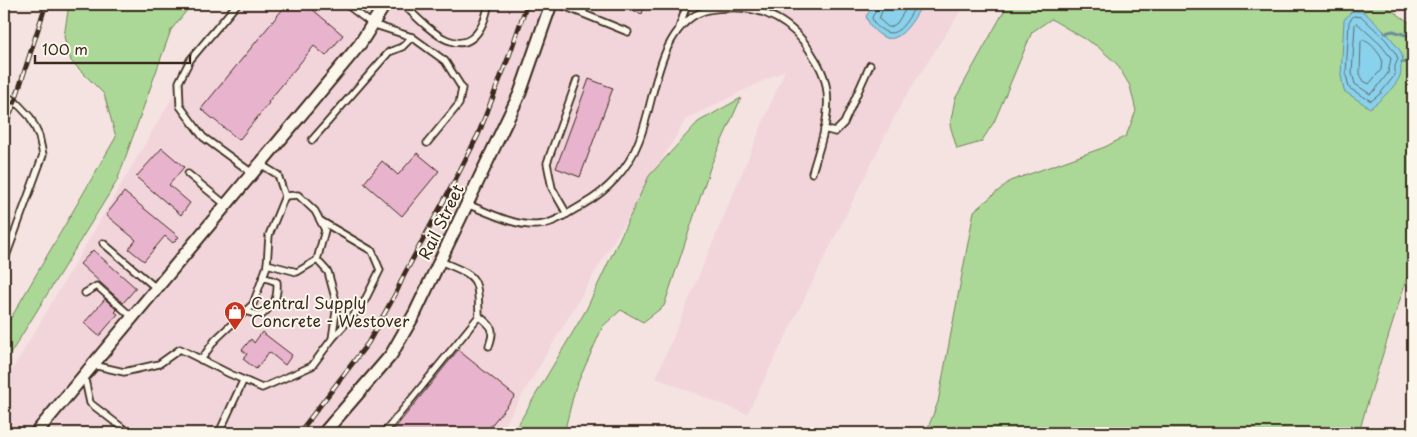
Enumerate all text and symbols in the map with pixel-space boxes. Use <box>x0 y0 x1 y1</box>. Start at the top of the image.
scale bar <box>35 32 190 64</box>
text: 100 m <box>42 37 88 60</box>
street label: Rail Street <box>411 179 469 264</box>
place label: Central Supply Concrete - Westover <box>251 290 410 332</box>
shop icon: Central Supply Concrete - Westover <box>223 300 247 331</box>

